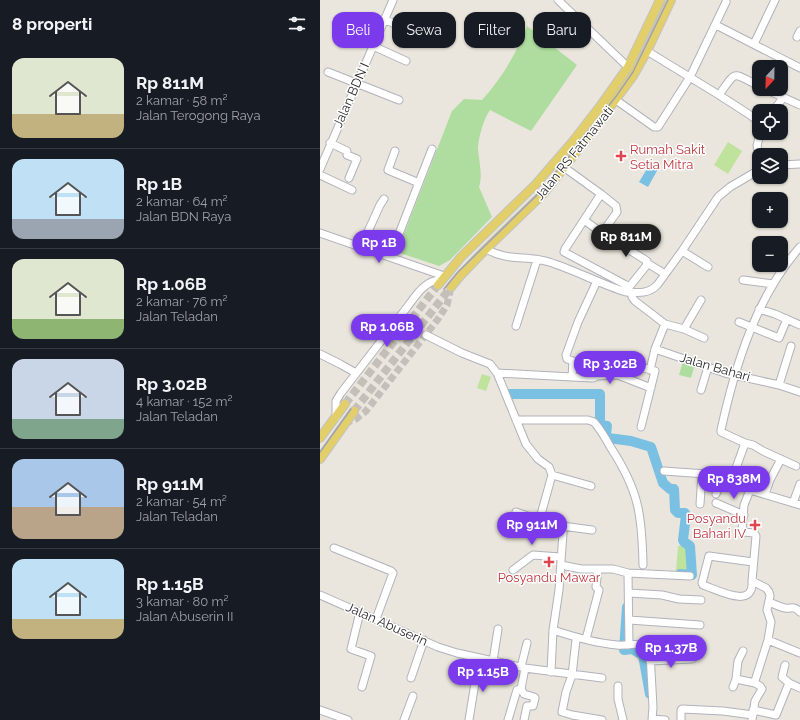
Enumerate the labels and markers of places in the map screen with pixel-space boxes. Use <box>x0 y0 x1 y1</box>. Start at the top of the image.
place label: Rumah Sakit Setia Mitra <box>630 142 706 172</box>
marker: Rumah Sakit Setia Mitra <box>615 150 627 162</box>
pin: Rp 811M <box>589 224 663 258</box>
pin: Rp 1B <box>351 230 407 264</box>
pin: Rp 1.06B <box>346 314 428 348</box>
pin: Rp 3.02B <box>569 351 651 385</box>
pin: Rp 838M <box>697 466 771 500</box>
place label: Posyandu Bahari IV <box>687 511 746 541</box>
pin: Rp 911M <box>495 512 569 546</box>
marker: Posyandu Bahari IV <box>749 519 761 531</box>
marker: Posyandu Mawar <box>543 556 555 568</box>
place label: Posyandu Mawar <box>498 570 601 585</box>
pin: Rp 1.37B <box>630 635 712 669</box>
pin: Rp 1.15B <box>442 659 524 693</box>

